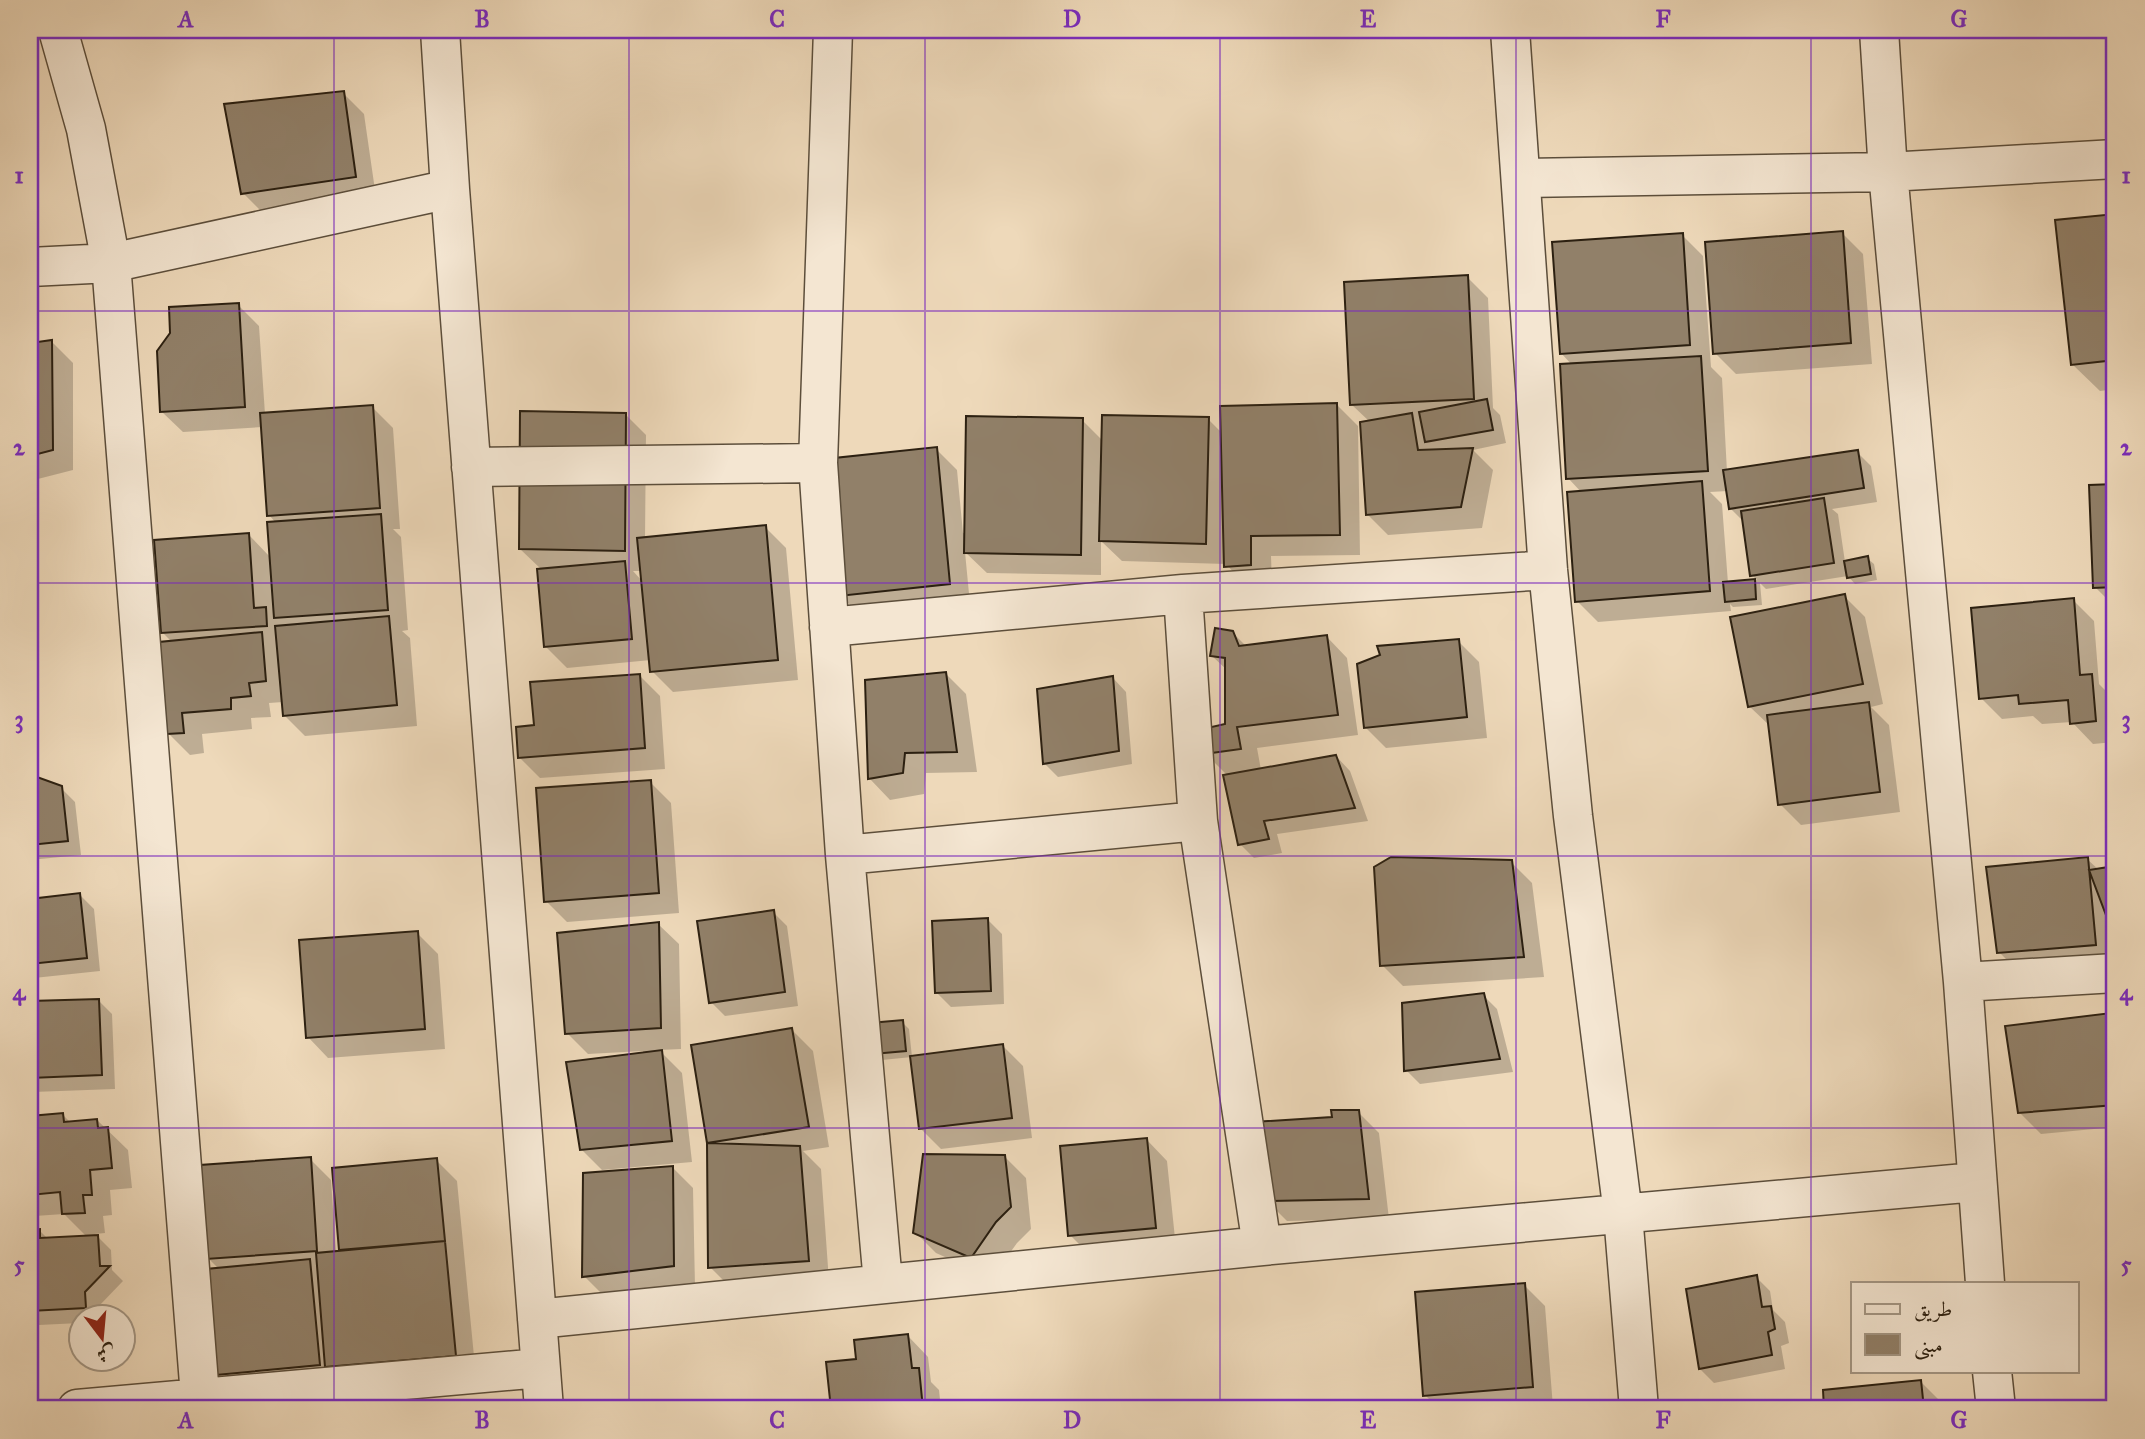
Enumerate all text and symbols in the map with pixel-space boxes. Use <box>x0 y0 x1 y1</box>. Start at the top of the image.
text: A <box>176 5 194 33</box>
text: B <box>474 5 490 33</box>
text: C <box>769 5 785 33</box>
text: D <box>1063 5 1081 33</box>
text: E <box>1360 5 1377 33</box>
text: F <box>1655 5 1671 33</box>
text: G <box>1951 5 1968 33</box>
text: 1 <box>14 161 24 189</box>
text: 1 <box>2121 161 2131 189</box>
text: 2 <box>13 433 25 461</box>
text: 2 <box>2120 433 2132 461</box>
text: 3 <box>14 705 24 734</box>
text: 3 <box>2121 705 2131 734</box>
text: 4 <box>13 978 27 1006</box>
text: 4 <box>2120 978 2134 1006</box>
text: 5 <box>14 1250 25 1278</box>
text: 5 <box>2121 1250 2132 1278</box>
legend <box>1851 1282 2078 1372</box>
text: طريق <box>1914 1296 1952 1322</box>
north arrow <box>66 1302 136 1372</box>
text: مبنى <box>1914 1332 1943 1360</box>
text: ش <box>94 1340 119 1368</box>
text: A <box>176 1406 194 1434</box>
text: B <box>474 1406 490 1434</box>
text: C <box>769 1406 785 1434</box>
text: D <box>1063 1406 1081 1434</box>
text: E <box>1360 1406 1377 1434</box>
text: F <box>1655 1406 1671 1434</box>
text: G <box>1951 1406 1968 1434</box>

